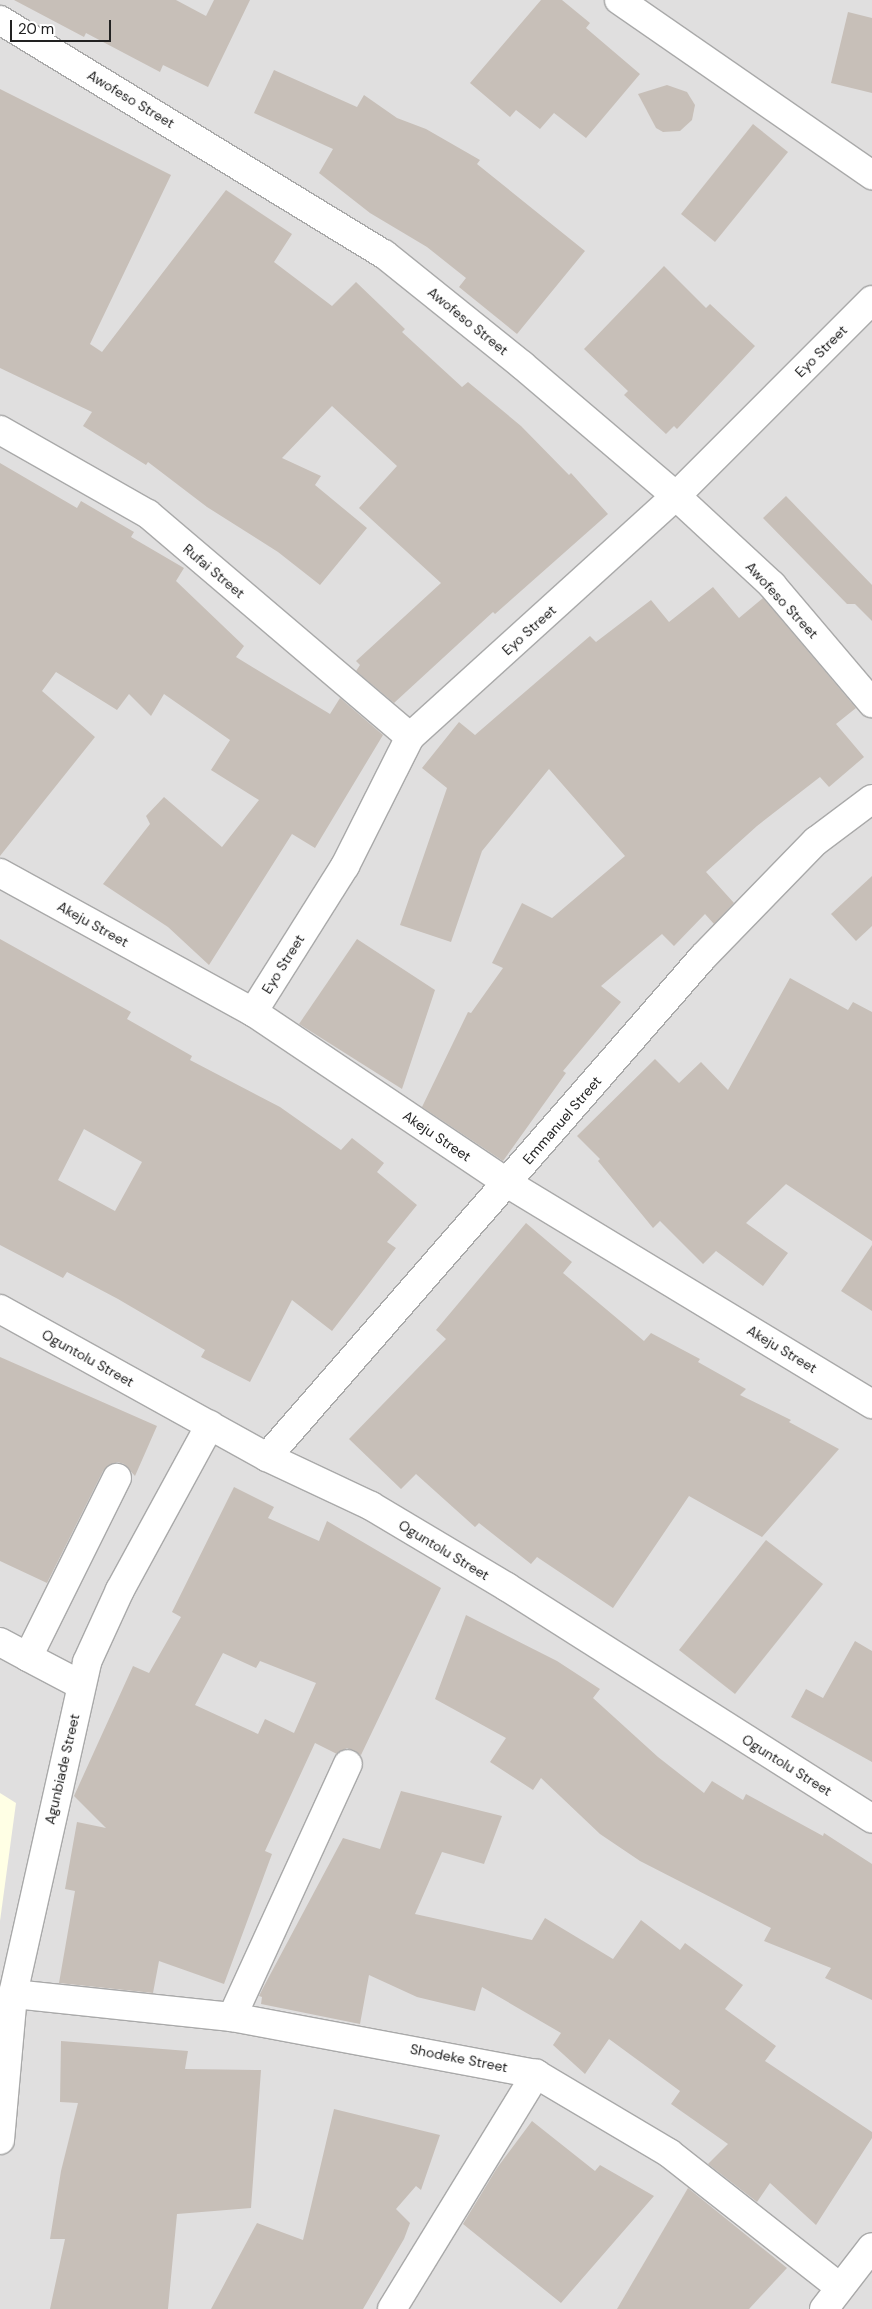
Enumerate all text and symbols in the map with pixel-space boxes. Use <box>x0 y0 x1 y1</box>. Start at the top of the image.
scale bar <box>12 10 114 42</box>
text: 20 m <box>18 19 54 39</box>
street label: Awofeso Street <box>84 66 178 132</box>
street label: Awofeso Street <box>424 283 512 359</box>
street label: Eyo Street <box>791 321 851 381</box>
street label: Rufai Street <box>180 540 248 602</box>
street label: Awofeso Street <box>742 558 822 642</box>
street label: Eyo Street <box>499 601 559 659</box>
street label: Akeju Street <box>55 898 131 950</box>
street label: Eyo Street <box>258 931 308 997</box>
street label: Emmanuel Street <box>519 1073 605 1167</box>
street label: Akeju Street <box>400 1107 474 1165</box>
street label: Akeju Street <box>744 1322 820 1376</box>
street label: Oguntolu Street <box>39 1326 137 1390</box>
street label: Oguntolu Street <box>396 1516 492 1584</box>
street label: Agunbiade Street <box>41 1712 83 1826</box>
street label: Oguntolu Street <box>739 1731 835 1799</box>
street label: Shodeke Street <box>409 2040 509 2076</box>

